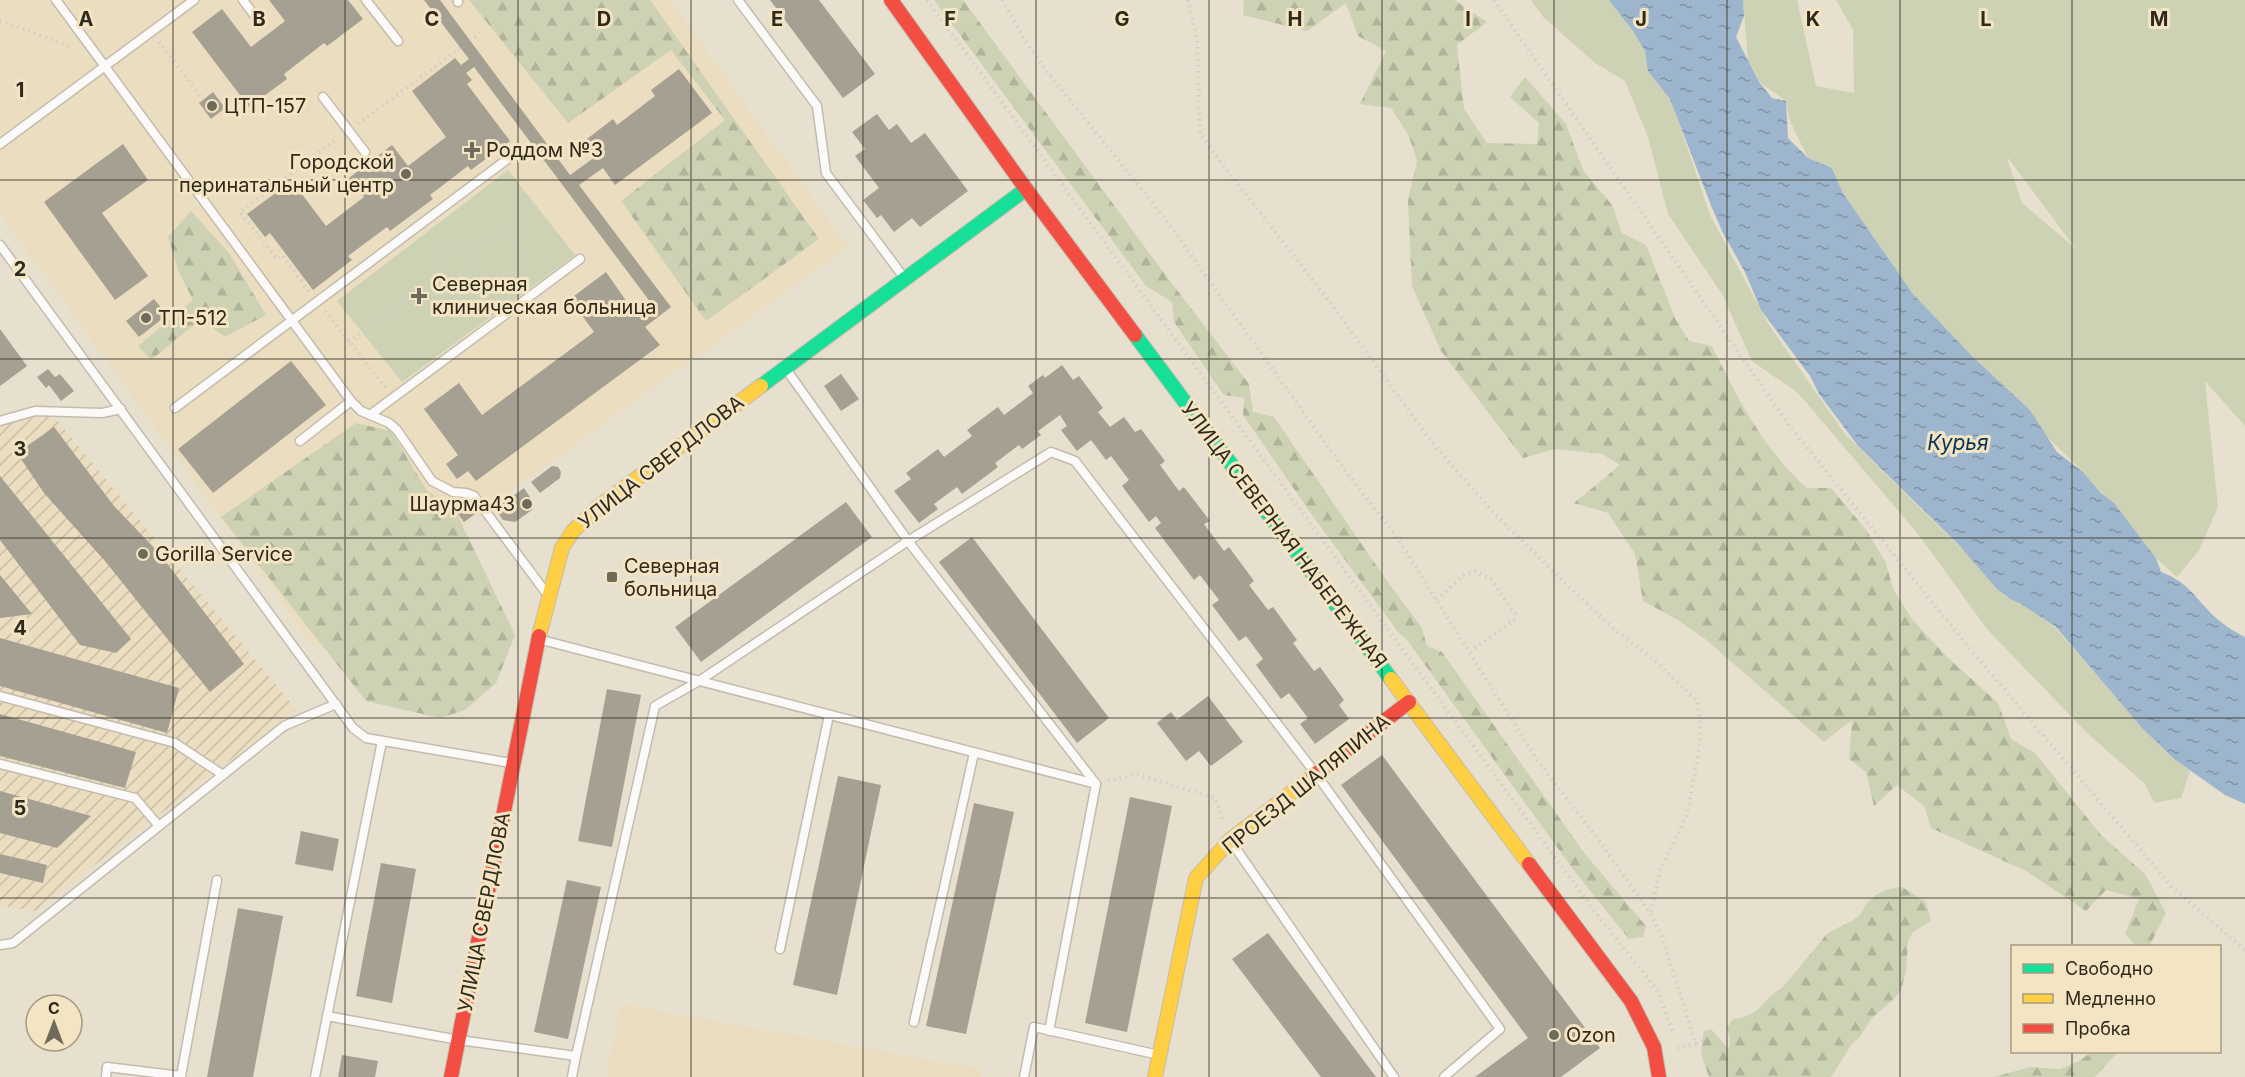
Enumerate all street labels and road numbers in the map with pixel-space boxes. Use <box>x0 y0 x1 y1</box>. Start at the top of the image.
street label: УЛИЦА СВЕРДЛОВА <box>574 390 749 534</box>
street label: УЛИЦА СЕВЕРНАЯ НАБЕРЕЖНАЯ <box>1176 397 1392 673</box>
street label: ПРОЕЗД ШАЛЯПИНА <box>1217 709 1395 859</box>
street label: УЛИЦА СВЕРДЛОВА <box>453 810 515 1014</box>

